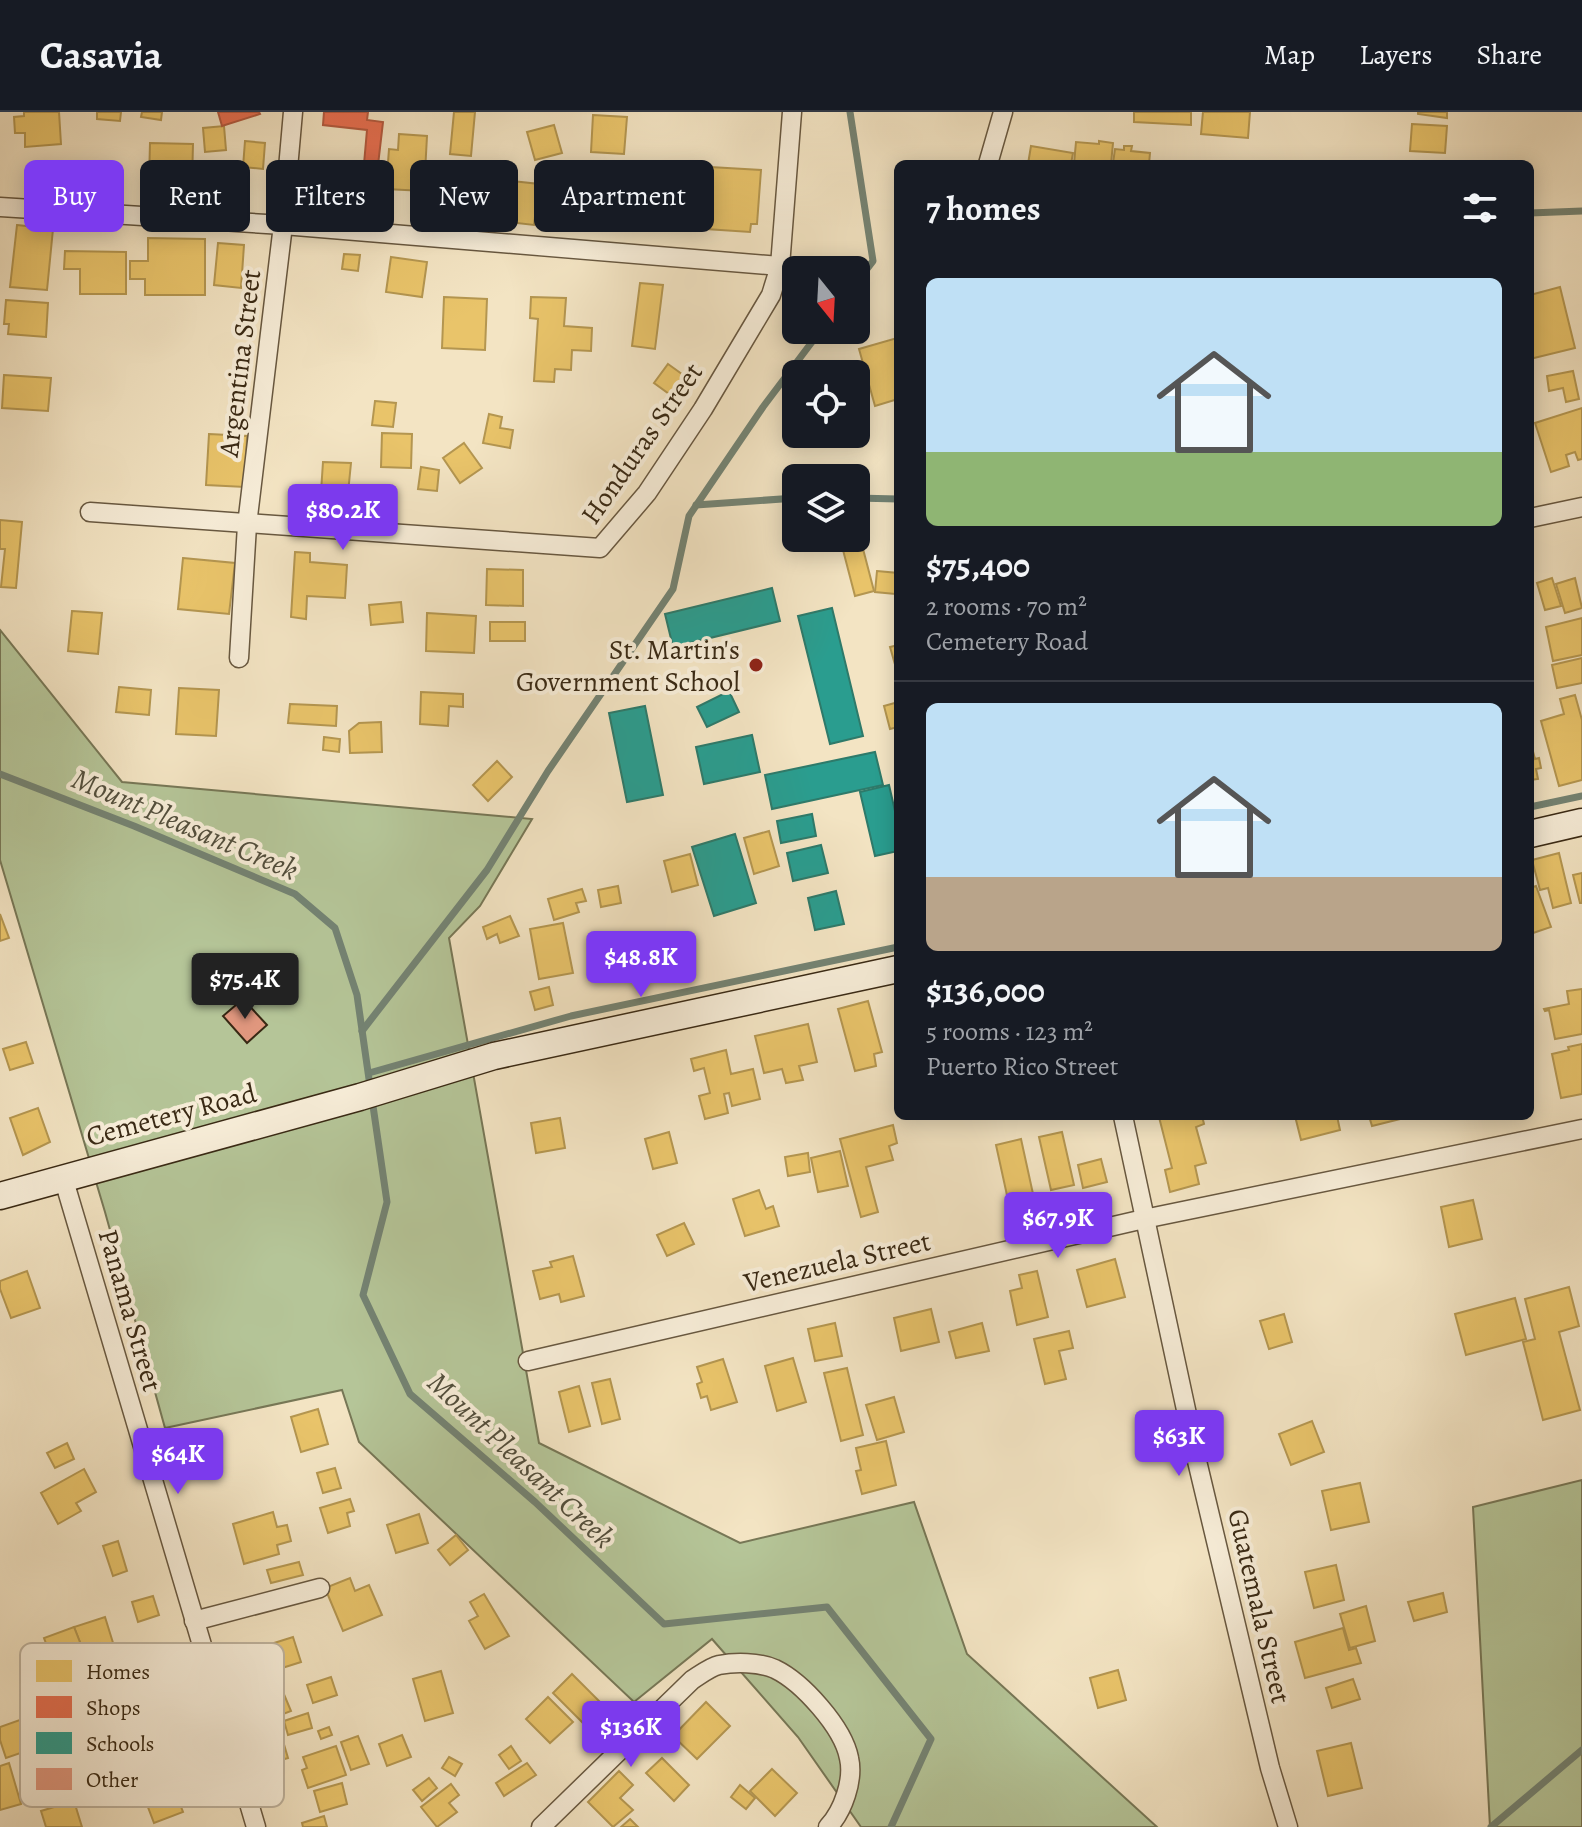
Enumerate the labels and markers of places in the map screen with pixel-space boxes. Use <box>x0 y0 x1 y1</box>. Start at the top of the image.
pin: $80.2K <box>278 484 408 552</box>
place label: St. Martin's Government School <box>516 631 740 701</box>
marker: St. Martin's Government School <box>747 656 765 674</box>
pin: $48.8K <box>576 931 706 999</box>
pin: $75.4K <box>180 953 310 1021</box>
pin: $67.9K <box>993 1192 1123 1260</box>
pin: $63K <box>1132 1410 1226 1478</box>
pin: $64K <box>131 1428 225 1496</box>
pin: $136K <box>575 1701 687 1769</box>

